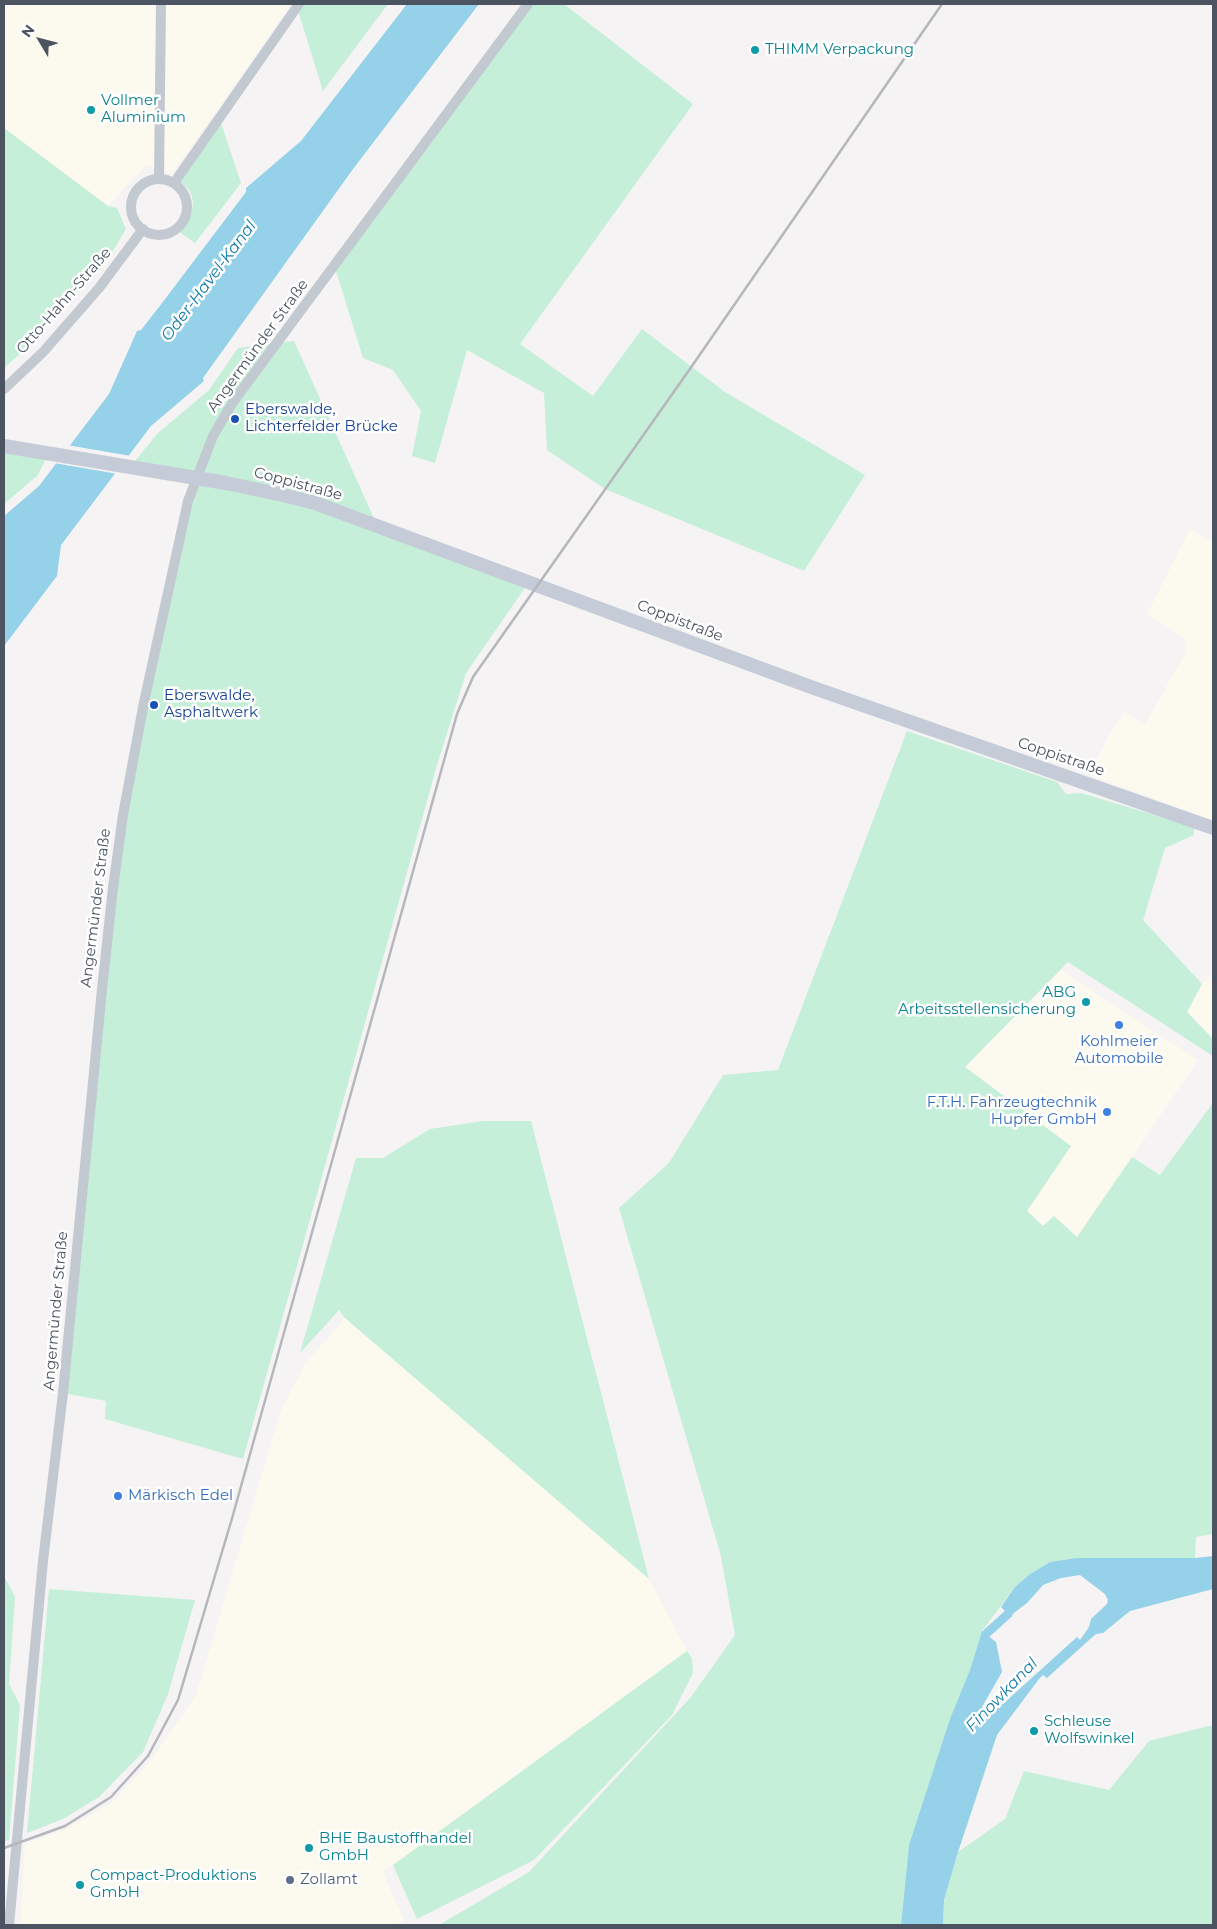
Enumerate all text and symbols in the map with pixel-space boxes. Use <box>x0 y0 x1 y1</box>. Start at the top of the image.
north arrow <box>15 15 65 65</box>
text: N <box>17 21 39 41</box>
place label: THIMM Verpackung <box>765 41 914 59</box>
marker: THIMM Verpackung <box>749 44 761 56</box>
place label: Vollmer Aluminium <box>101 92 186 127</box>
marker: Vollmer Aluminium <box>85 104 97 116</box>
water label: Oder-Havel-Kanal <box>157 217 261 345</box>
street label: Otto-Hahn-Straße <box>13 244 115 358</box>
street label: Angermünder Straße <box>204 276 312 416</box>
place label: Eberswalde, Lichterfelder Brücke <box>245 401 398 436</box>
marker: Eberswalde, Lichterfelder Brücke <box>229 413 241 425</box>
street label: Coppistraße <box>252 464 344 504</box>
street label: Coppistraße <box>634 596 726 646</box>
place label: Eberswalde, Asphaltwerk <box>164 687 258 722</box>
marker: Eberswalde, Asphaltwerk <box>148 699 160 711</box>
street label: Coppistraße <box>1015 734 1107 780</box>
street label: Angermünder Straße <box>77 827 115 989</box>
place label: ABG Arbeitsstellensicherung <box>898 984 1076 1019</box>
marker: ABG Arbeitsstellensicherung <box>1080 996 1092 1008</box>
marker: Kohlmeier Automobile <box>1113 1019 1125 1031</box>
place label: Kohlmeier Automobile <box>1075 1033 1163 1068</box>
place label: F.T.H. Fahrzeugtechnik Hupfer GmbH <box>927 1094 1097 1129</box>
marker: F.T.H. Fahrzeugtechnik Hupfer GmbH <box>1101 1106 1113 1118</box>
street label: Angermünder Straße <box>40 1230 72 1392</box>
place label: Märkisch Edel <box>128 1487 233 1505</box>
marker: Märkisch Edel <box>112 1490 124 1502</box>
water label: Finowkanal <box>962 1654 1042 1736</box>
place label: Schleuse Wolfswinkel <box>1044 1713 1135 1748</box>
marker: Schleuse Wolfswinkel <box>1028 1725 1040 1737</box>
place label: BHE Baustoffhandel GmbH <box>319 1830 472 1865</box>
marker: BHE Baustoffhandel GmbH <box>303 1842 315 1854</box>
place label: Compact-Produktions GmbH <box>90 1867 257 1902</box>
place label: Zollamt <box>300 1871 358 1889</box>
marker: Zollamt <box>284 1874 296 1886</box>
marker: Compact-Produktions GmbH <box>74 1879 86 1891</box>

